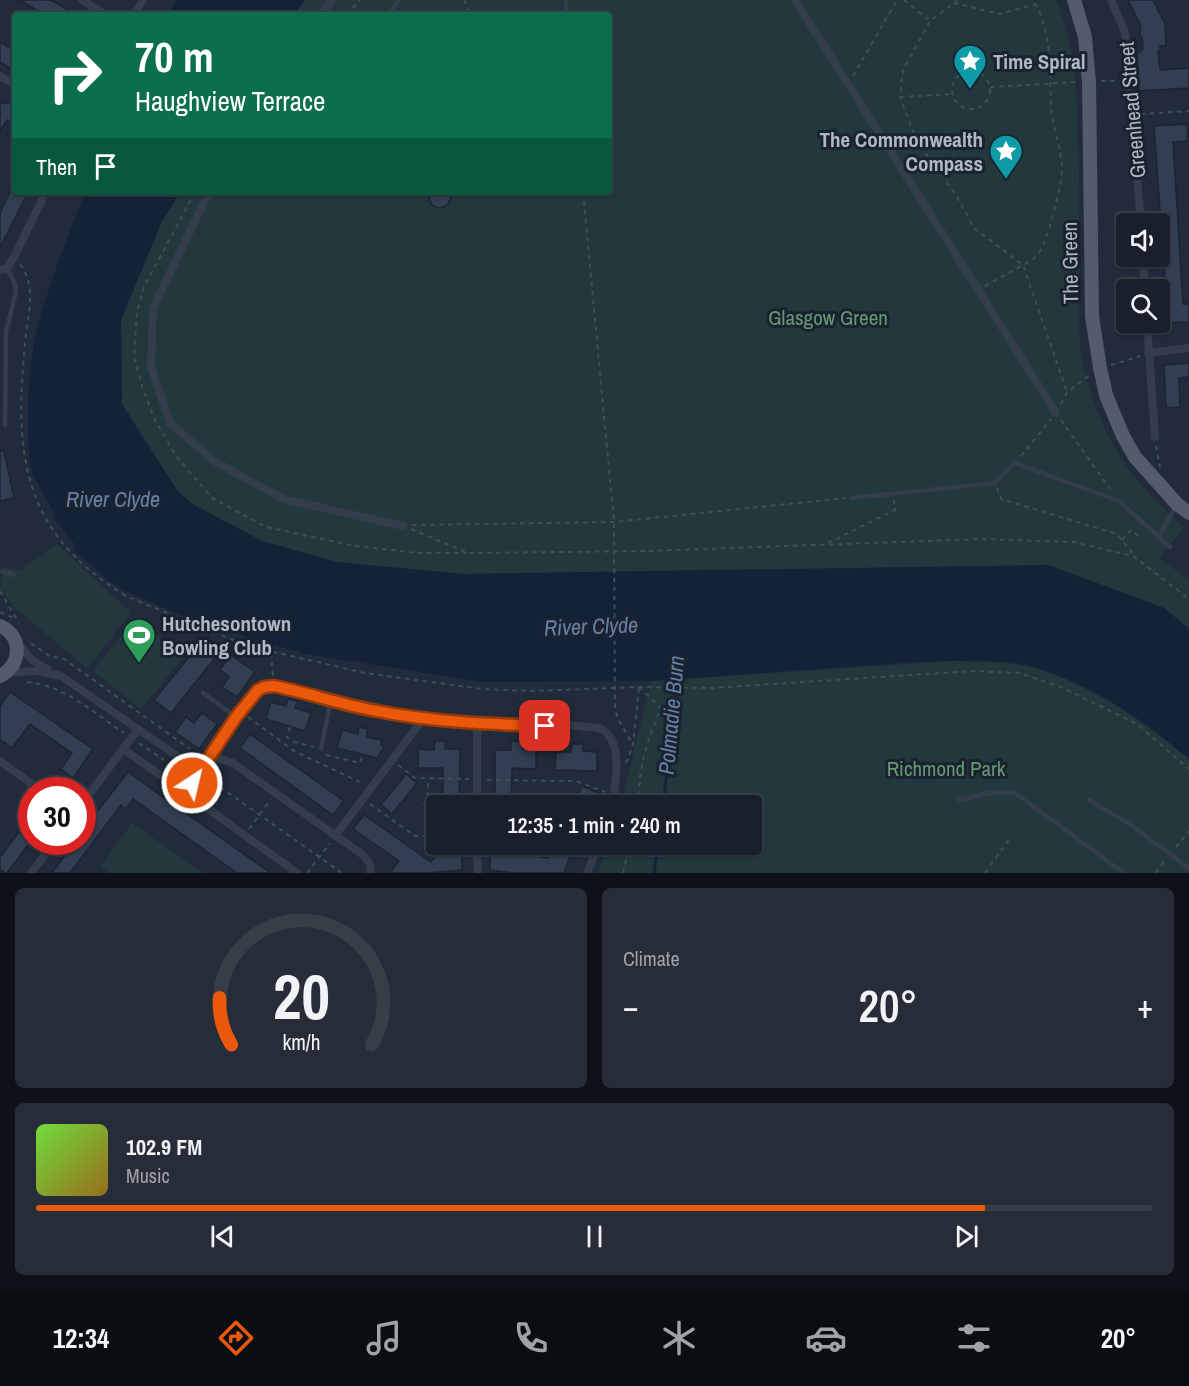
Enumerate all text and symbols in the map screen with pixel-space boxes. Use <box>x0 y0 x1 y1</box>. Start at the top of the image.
text: 70 m <box>135 29 214 85</box>
icon: right <box>36 36 114 114</box>
street label: Greenhead Street <box>1112 40 1152 179</box>
place icon: Time Spiral <box>952 43 988 90</box>
place label: Time Spiral <box>993 47 1086 76</box>
text: Haughview Terrace <box>135 83 325 119</box>
place label: The Commonwealth Compass <box>819 125 983 178</box>
place icon: The Commonwealth Compass <box>988 133 1024 180</box>
icon: arrive <box>89 150 122 183</box>
text: Then <box>36 152 77 182</box>
map controls <box>1116 213 1170 333</box>
button: sound <box>1116 213 1170 267</box>
street label: The Green <box>1055 222 1085 304</box>
button: search <box>1116 279 1170 333</box>
park label: Glasgow Green <box>768 303 888 332</box>
water label: River Clyde <box>66 484 160 514</box>
place label: Hutchesontown Bowling Club <box>162 609 291 662</box>
water label: River Clyde <box>543 609 639 643</box>
sports icon: Hutchesontown Bowling Club <box>121 617 157 664</box>
water label: Polmadie Burn <box>651 654 691 776</box>
pin <box>519 700 570 751</box>
icon: arrive <box>528 709 561 742</box>
position arrow <box>160 751 224 815</box>
park label: Richmond Park <box>887 754 1006 783</box>
speed limit sign: 30 <box>18 777 96 855</box>
text: 12:35 · 1 min · 240 m <box>507 810 681 840</box>
text: Climate <box>623 945 680 972</box>
text: 20 <box>273 954 329 1038</box>
text: 20° <box>858 975 918 1036</box>
text: − <box>623 984 639 1028</box>
text: + <box>1137 984 1153 1028</box>
text: km/h <box>282 1028 320 1057</box>
text: 102.9 FM <box>126 1132 202 1162</box>
text: Music <box>126 1162 170 1189</box>
icon: previous <box>206 1220 239 1253</box>
icon: pause <box>578 1220 611 1253</box>
icon: next <box>950 1220 983 1253</box>
icon: directions <box>215 1317 257 1359</box>
icon: music <box>363 1317 405 1359</box>
icon: phone <box>510 1317 552 1359</box>
icon: climate <box>658 1317 700 1359</box>
icon: car <box>805 1317 847 1359</box>
icon: filters <box>953 1317 995 1359</box>
text: 12:34 <box>53 1320 109 1356</box>
text: 20° <box>1101 1320 1136 1356</box>

